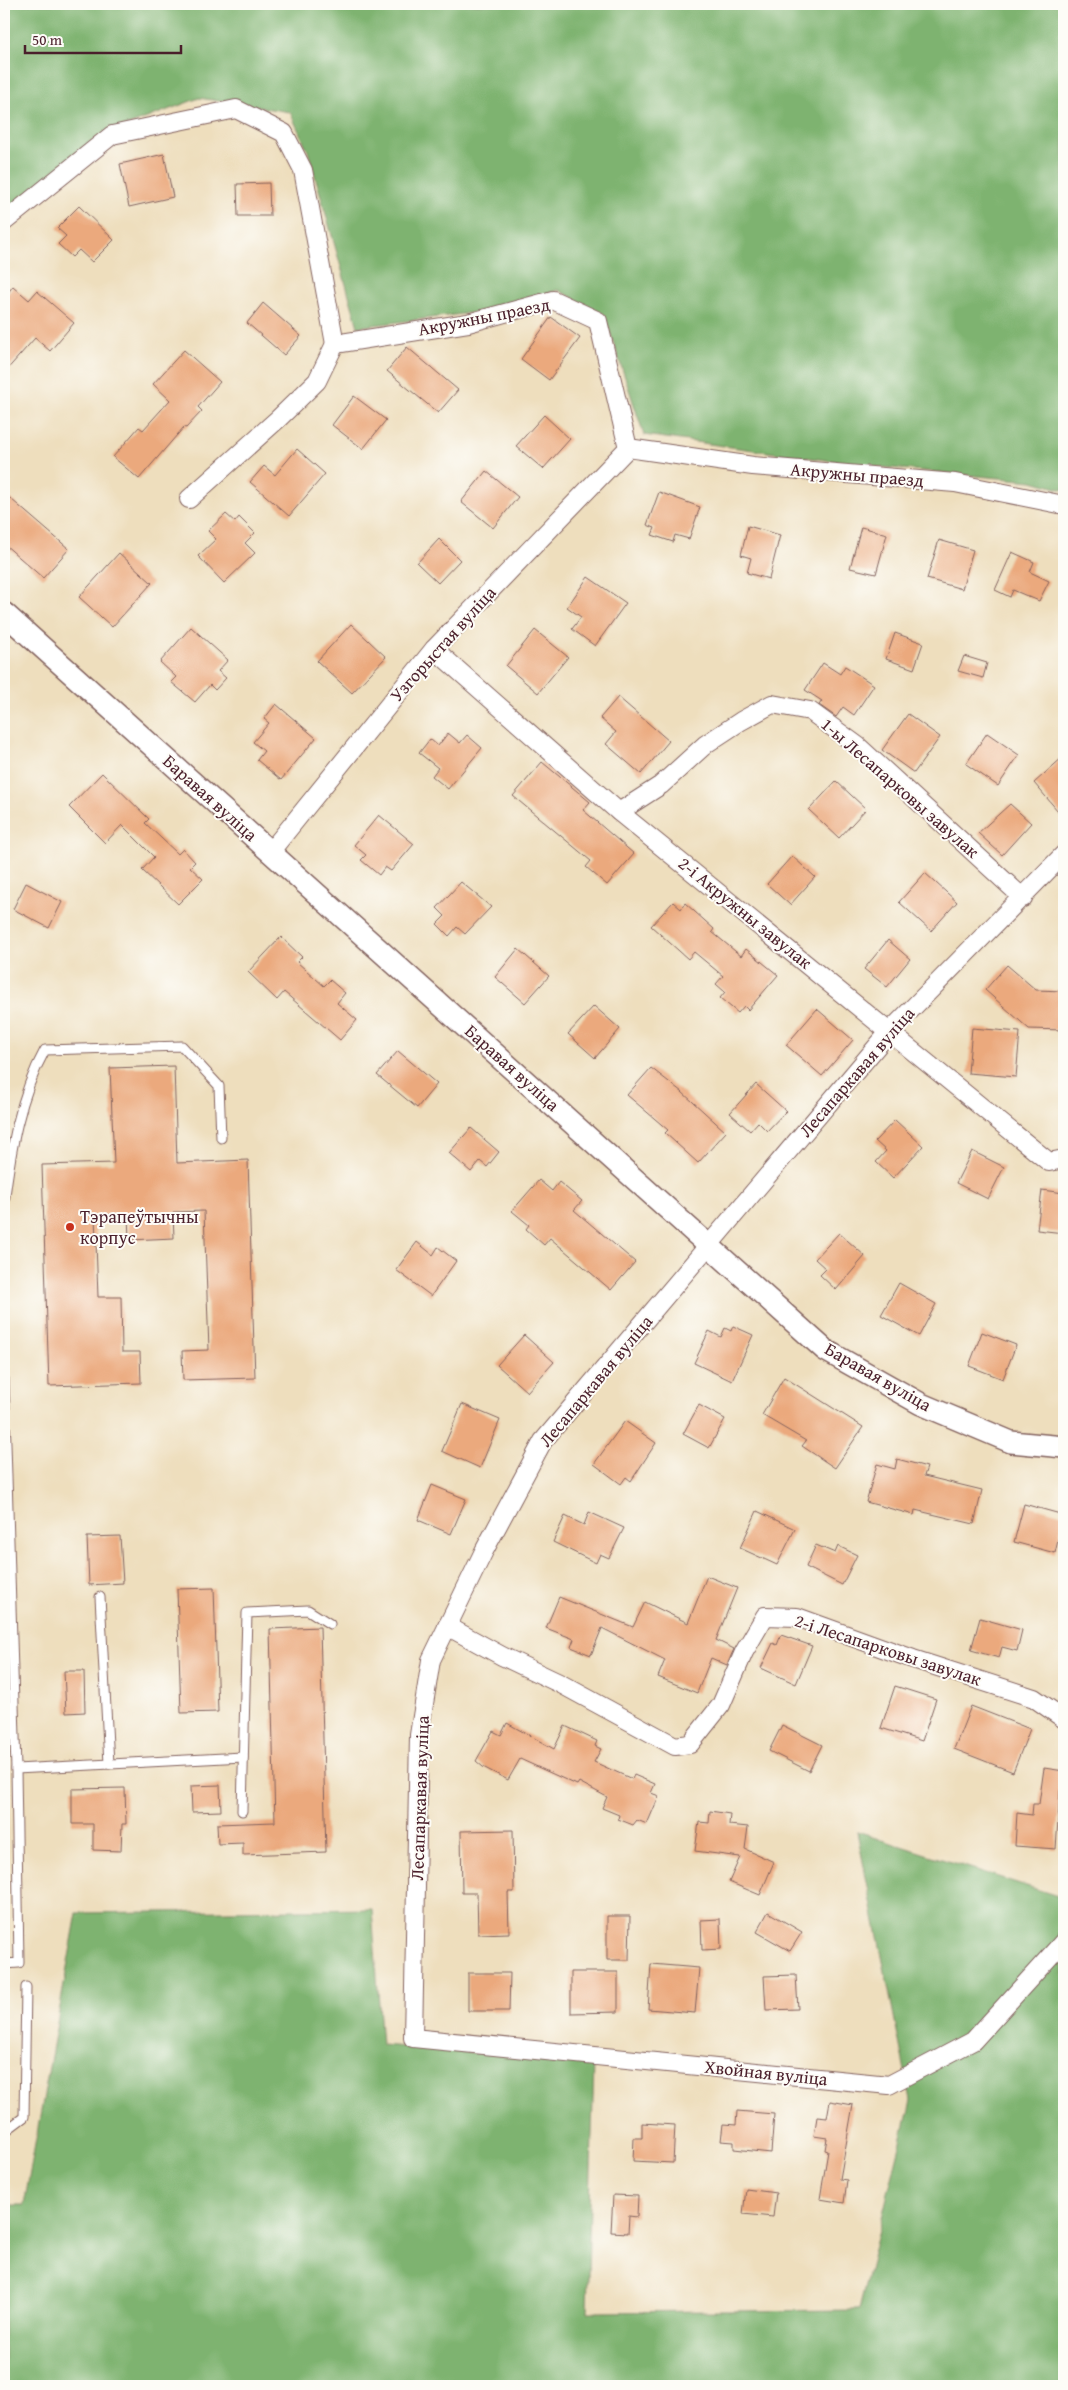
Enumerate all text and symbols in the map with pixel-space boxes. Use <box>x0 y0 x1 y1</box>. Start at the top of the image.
scale bar <box>25 22 181 54</box>
text: 50 m <box>32 29 63 50</box>
street label: Акружны праезд <box>416 290 552 343</box>
street label: Акружны праезд <box>789 455 925 494</box>
street label: Узгорыстая вуліца <box>383 579 502 708</box>
street label: 1-ы Лесапарковы завулак <box>815 711 986 865</box>
street label: Баравая вуліца <box>157 748 264 848</box>
street label: 2-і Акружны завулак <box>673 850 819 976</box>
street label: Лесапаркавая вуліца <box>792 1000 921 1143</box>
street label: Баравая вуліца <box>459 1018 566 1118</box>
place label: Тэрапеўтычны корпус <box>80 1203 199 1251</box>
marker: Тэрапеўтычны корпус <box>64 1221 76 1233</box>
street label: Лесапаркавая вуліца <box>532 1308 659 1453</box>
street label: Баравая вуліца <box>820 1335 937 1418</box>
street label: 2-і Лесапарковы завулак <box>791 1607 986 1693</box>
street label: Лесапаркавая вуліца <box>403 1715 436 1881</box>
street label: Хвойная вуліца <box>703 2053 829 2092</box>

